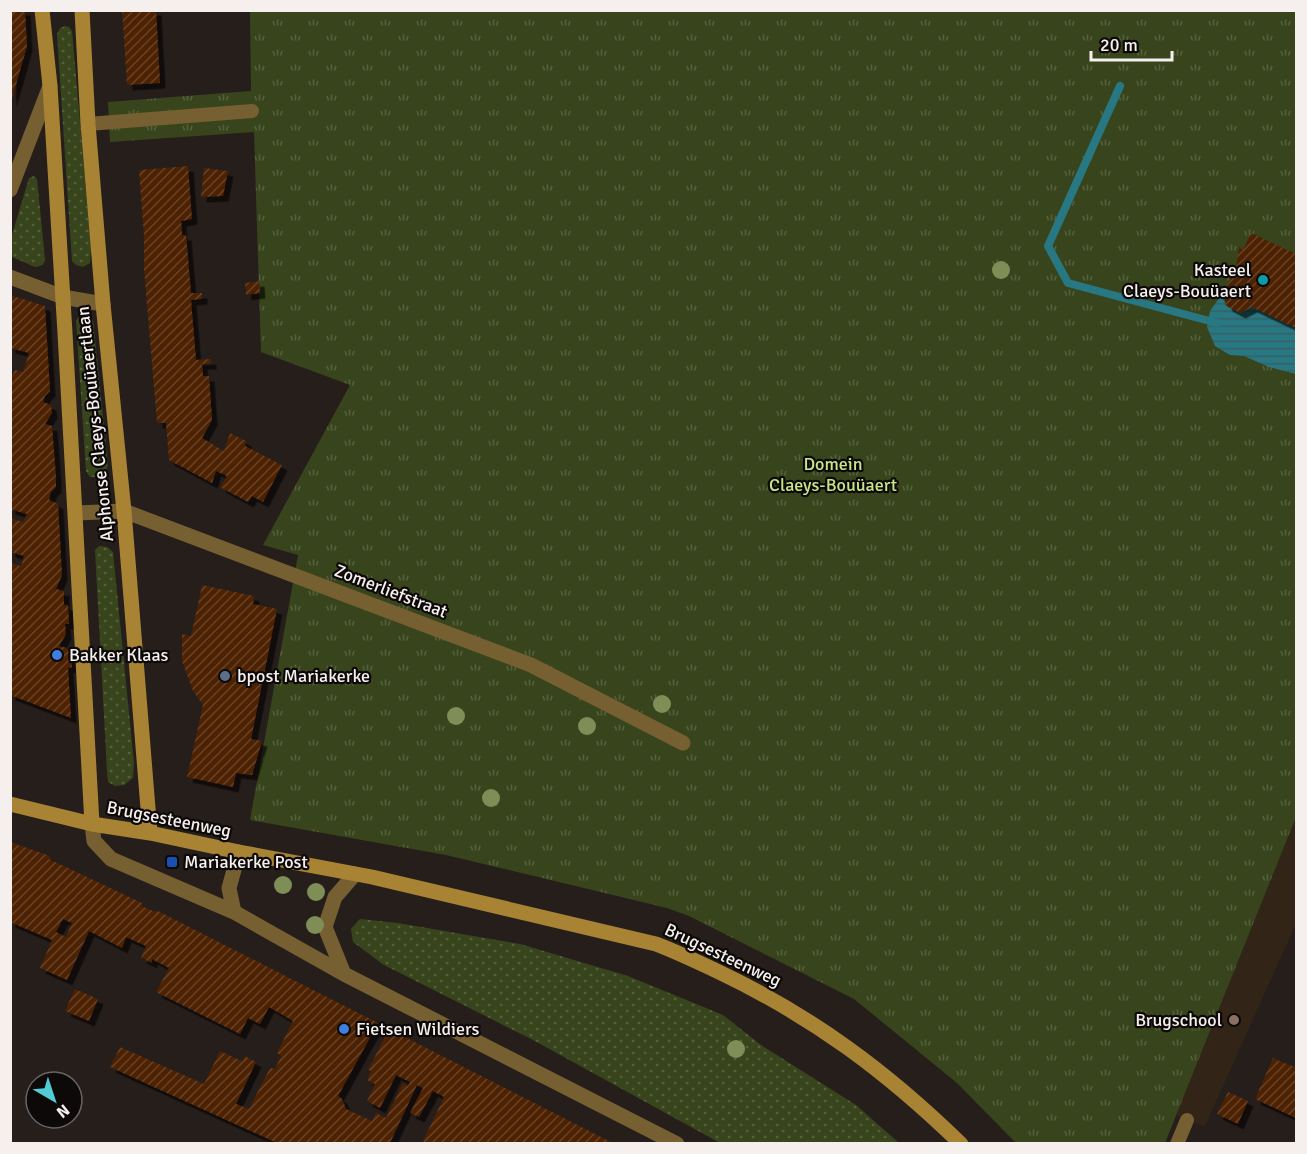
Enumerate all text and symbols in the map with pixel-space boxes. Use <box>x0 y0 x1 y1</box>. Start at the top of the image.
scale bar <box>1091 24 1172 62</box>
text: 20 m <box>1100 34 1138 56</box>
place label: Kasteel Claeys-Bouüaert <box>1123 259 1251 302</box>
marker: Kasteel Claeys-Bouüaert <box>1256 273 1270 287</box>
street label: Alphonse Claeys-Bouüaertlaan <box>72 305 118 543</box>
park label: Domein Claeys-Bouüaert <box>769 453 897 496</box>
street label: Zomerliefstraat <box>331 559 451 623</box>
place label: Bakker Klaas <box>69 644 169 666</box>
marker: Bakker Klaas <box>50 648 64 662</box>
place label: bpost Mariakerke <box>237 665 370 687</box>
marker: bpost Mariakerke <box>218 669 232 683</box>
street label: Brugsesteenweg <box>105 796 233 842</box>
place label: Mariakerke Post <box>184 851 308 873</box>
marker: Mariakerke Post <box>165 855 179 869</box>
street label: Brugsesteenweg <box>661 918 785 992</box>
place label: Brugschool <box>1135 1009 1222 1031</box>
marker: Brugschool <box>1227 1013 1241 1027</box>
place label: Fietsen Wildiers <box>356 1018 480 1040</box>
marker: Fietsen Wildiers <box>337 1022 351 1036</box>
north arrow <box>24 1070 84 1130</box>
text: N <box>52 1100 73 1122</box>

